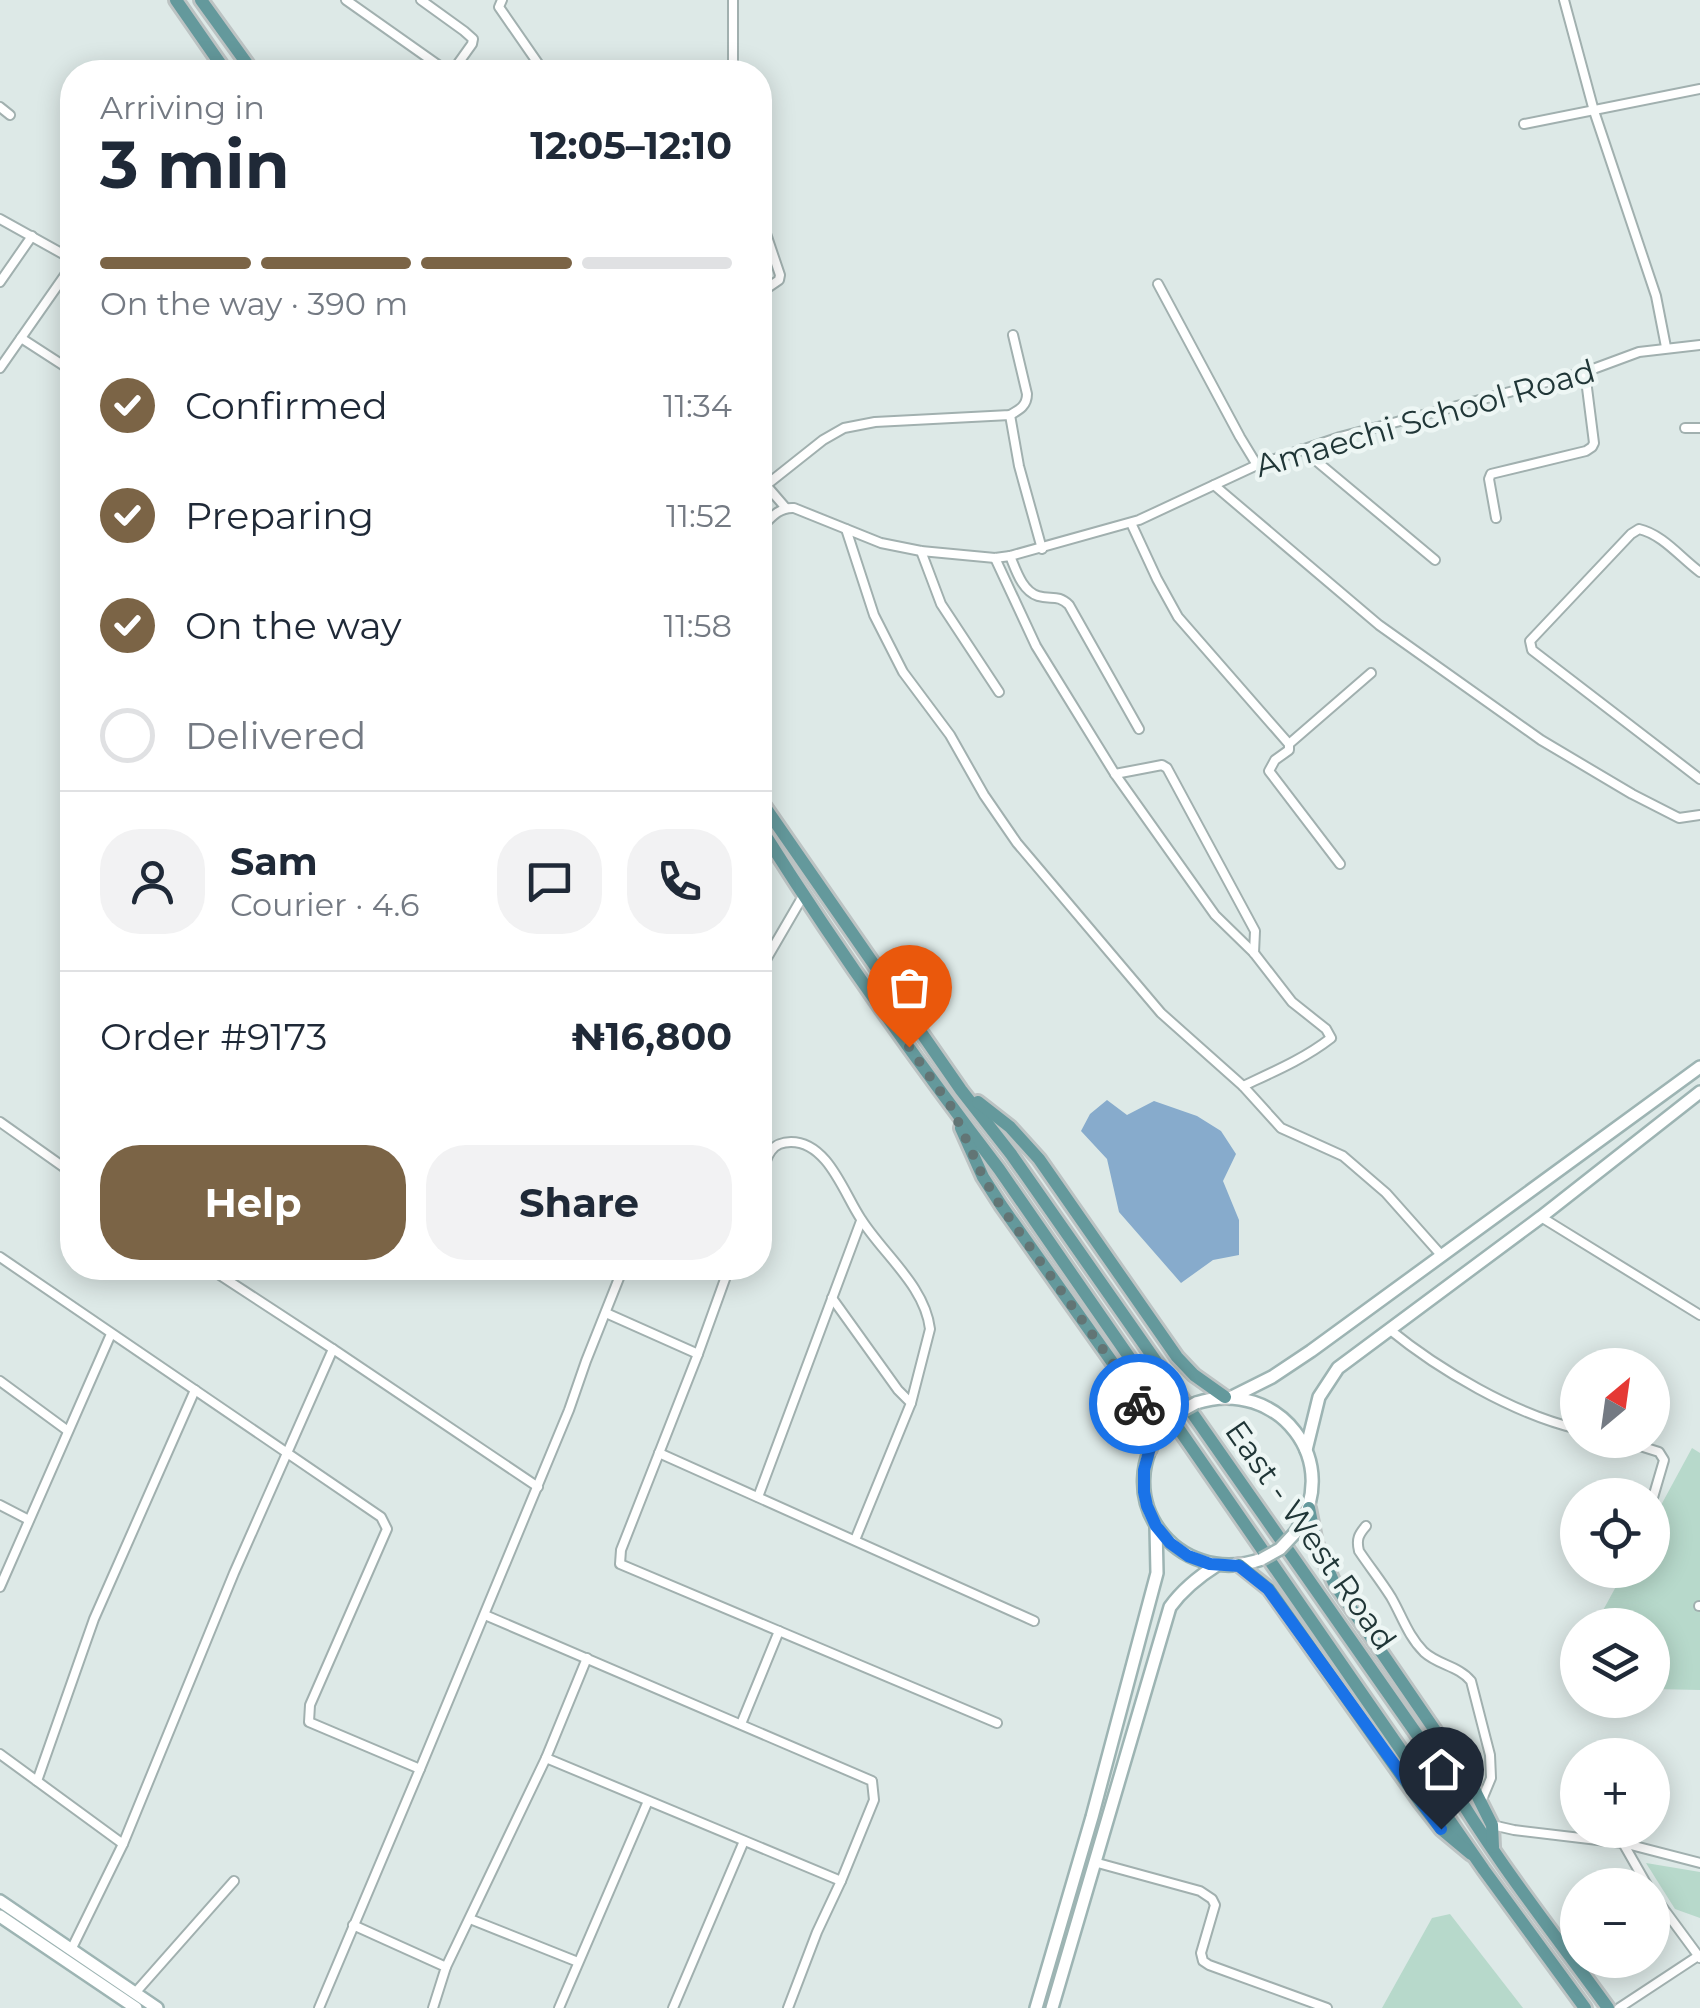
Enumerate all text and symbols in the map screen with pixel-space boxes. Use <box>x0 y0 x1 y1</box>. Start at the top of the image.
text: Arriving in <box>100 88 265 127</box>
text: 12:05–12:10 <box>530 122 732 169</box>
text: 3 min <box>100 125 290 204</box>
text: On the way · 390 m <box>100 284 408 323</box>
street label: Amaechi School Road <box>1251 351 1599 485</box>
icon: check <box>100 378 155 433</box>
text: Confirmed <box>185 382 388 429</box>
text: 11:34 <box>663 386 732 425</box>
icon: check <box>100 488 155 543</box>
text: Preparing <box>185 492 374 539</box>
text: 11:52 <box>666 496 732 535</box>
icon: check <box>100 598 155 653</box>
text: On the way <box>185 602 402 649</box>
text: 11:58 <box>664 606 732 645</box>
text: Delivered <box>185 712 366 759</box>
button: person <box>100 829 205 934</box>
button: chat <box>497 829 602 934</box>
button: phone <box>627 829 732 934</box>
text: Sam <box>230 838 318 885</box>
text: Courier · 4.6 <box>230 885 419 924</box>
pin <box>867 945 952 1048</box>
icon: bag <box>882 960 937 1015</box>
text: Order #9173 <box>100 1013 327 1060</box>
text: ₦16,800 <box>571 1013 732 1060</box>
button: Help <box>100 1145 406 1260</box>
button: Share <box>426 1145 732 1260</box>
north arrow <box>1560 1348 1670 1458</box>
map controls <box>1560 1348 1670 1978</box>
courier <box>1089 1354 1189 1454</box>
icon: bike <box>1112 1377 1167 1432</box>
street label: East - West Road <box>1217 1413 1405 1657</box>
button: locate <box>1560 1478 1670 1588</box>
button: layers <box>1560 1608 1670 1718</box>
pin <box>1399 1727 1484 1830</box>
button: + <box>1560 1738 1670 1848</box>
icon: home <box>1414 1742 1469 1797</box>
button: − <box>1560 1868 1670 1978</box>

